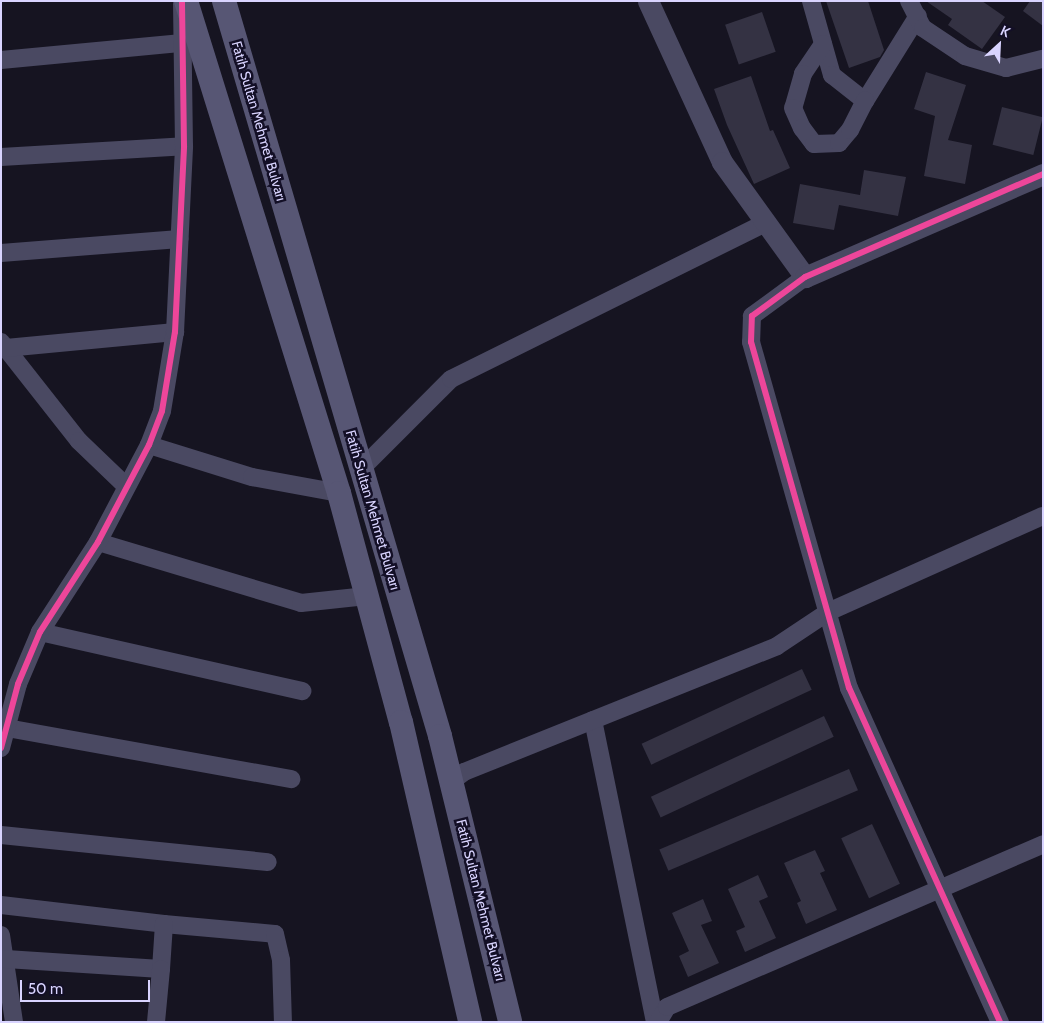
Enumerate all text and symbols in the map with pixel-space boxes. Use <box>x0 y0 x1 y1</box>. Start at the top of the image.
north arrow <box>974 20 1024 70</box>
text: K <box>998 21 1013 41</box>
street label: Fatih Sultan Mehmet Bulvarı <box>228 39 290 203</box>
street label: Fatih Sultan Mehmet Bulvarı <box>342 428 404 592</box>
street label: Fatih Sultan Mehmet Bulvarı <box>453 818 509 982</box>
scale bar <box>22 970 152 1002</box>
text: 50 m <box>28 980 63 998</box>

